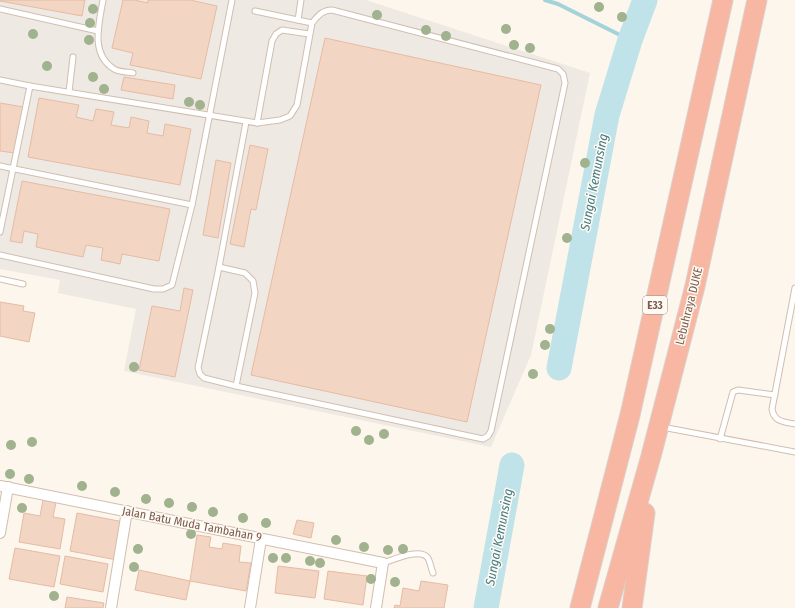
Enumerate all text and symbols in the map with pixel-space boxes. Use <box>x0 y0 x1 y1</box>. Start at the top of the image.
water label: Sungai Kemunsing <box>577 132 611 233</box>
street label: Lebuhraya DUKE <box>673 265 705 346</box>
road number: E33 <box>643 296 667 314</box>
water label: Sungai Kemunsing <box>482 487 516 588</box>
street label: Jalan Batu Muda Tambahan 9 <box>121 504 263 544</box>

